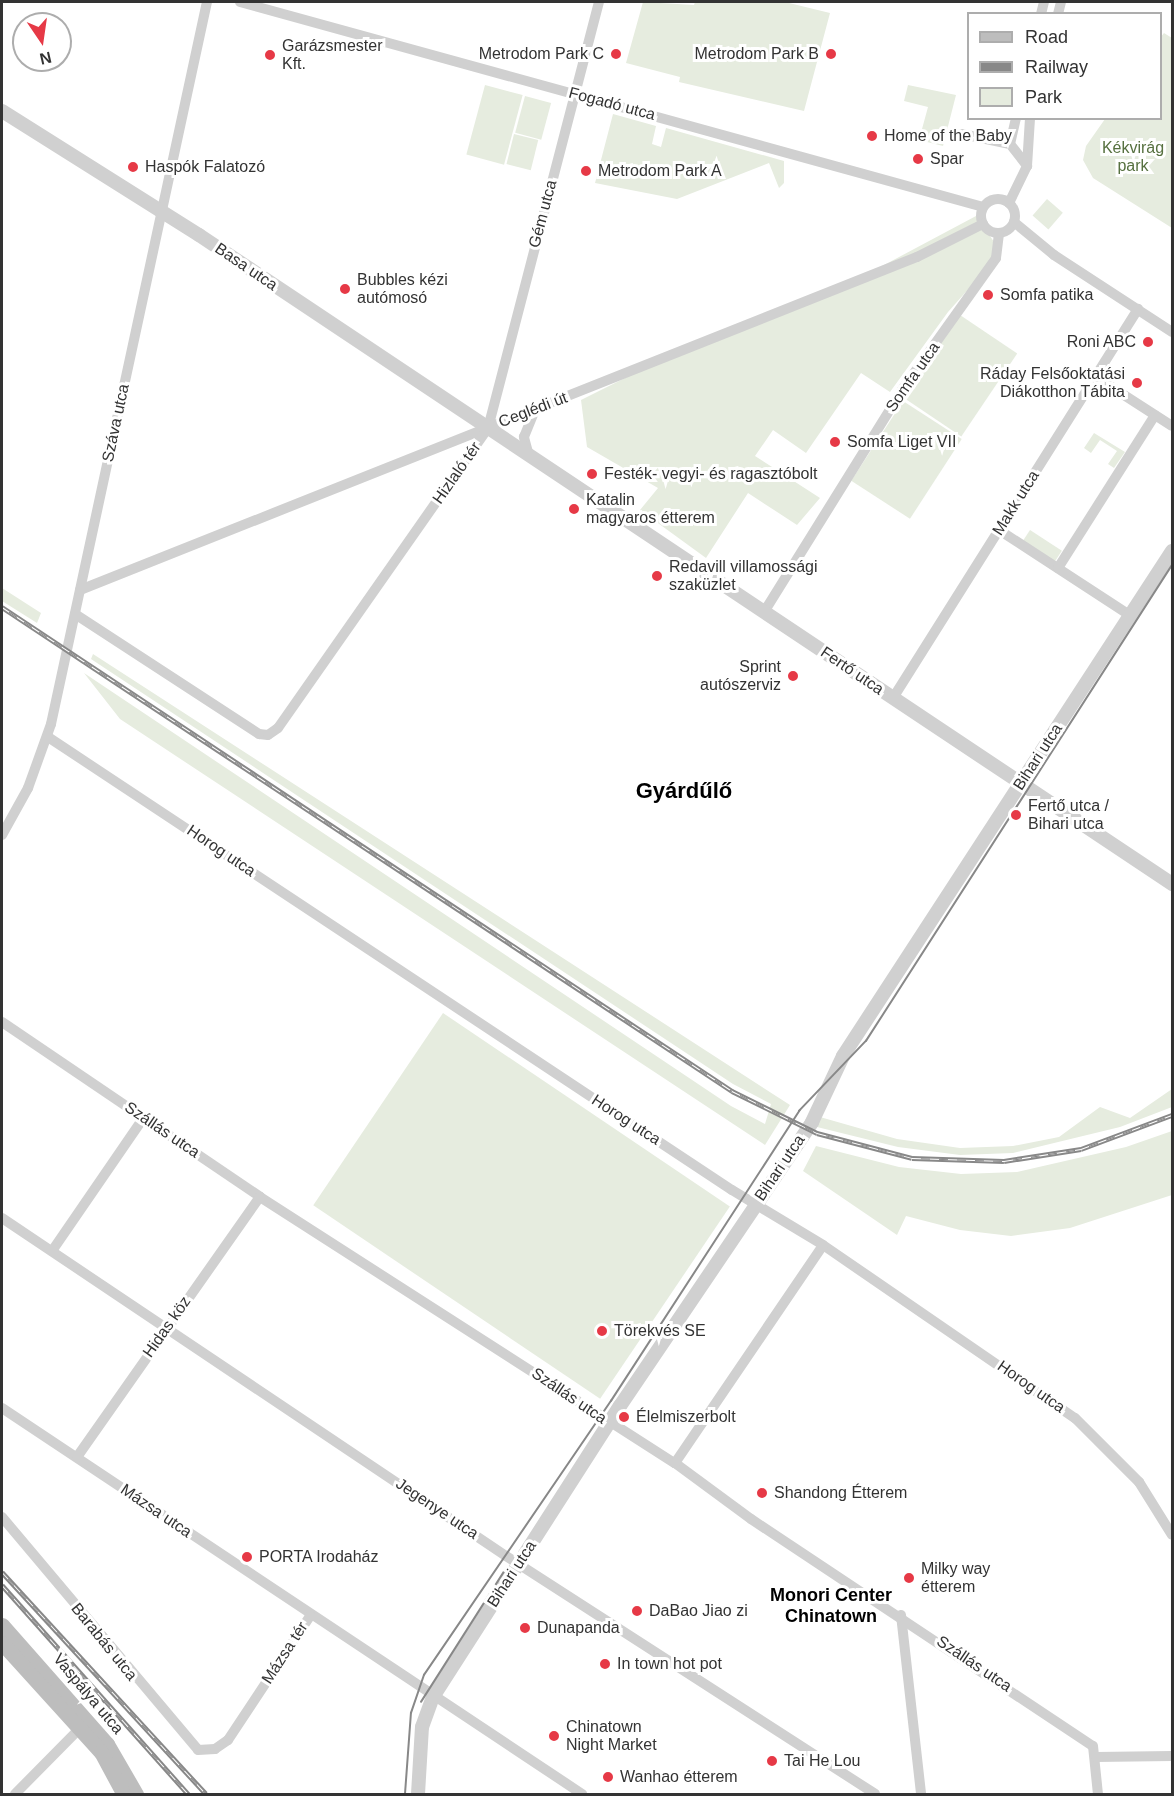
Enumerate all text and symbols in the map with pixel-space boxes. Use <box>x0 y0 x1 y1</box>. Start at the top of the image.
north arrow <box>12 12 72 72</box>
legend <box>967 12 1162 120</box>
text: Road <box>1025 27 1068 47</box>
place label: Garázsmester Kft. <box>282 36 382 74</box>
place label: Metrodom Park C <box>479 44 604 64</box>
place label: Metrodom Park B <box>695 44 819 64</box>
marker: Metrodom Park C <box>609 47 623 61</box>
marker: Metrodom Park B <box>824 47 838 61</box>
text: N <box>38 48 53 68</box>
marker: Garázsmester Kft. <box>263 48 277 62</box>
text: Railway <box>1025 57 1088 77</box>
street label: Fogadó utca <box>567 83 657 125</box>
text: Park <box>1025 87 1062 107</box>
place label: Home of the Baby <box>884 126 1012 146</box>
marker: Home of the Baby <box>865 129 879 143</box>
park label: Kékvirág park <box>1102 138 1164 176</box>
place label: Spar <box>930 149 964 169</box>
marker: Spar <box>911 152 925 166</box>
place label: Haspók Falatozó <box>145 157 265 177</box>
marker: Haspók Falatozó <box>126 160 140 174</box>
place label: Metrodom Park A <box>598 161 722 181</box>
marker: Metrodom Park A <box>579 164 593 178</box>
street label: Gém utca <box>525 178 561 250</box>
street label: Basa utca <box>211 239 281 295</box>
place label: Bubbles kézi autómosó <box>357 270 448 308</box>
marker: Bubbles kézi autómosó <box>338 282 352 296</box>
place label: Somfa patika <box>1000 285 1093 305</box>
marker: Somfa patika <box>981 288 995 302</box>
place label: Roni ABC <box>1066 332 1136 352</box>
marker: Roni ABC <box>1141 335 1155 349</box>
street label: Somfa utca <box>882 338 944 416</box>
place label: Ráday Felsőoktatási Diákotthon Tábita <box>980 364 1125 402</box>
marker: Ráday Felsőoktatási Diákotthon Tábita <box>1130 376 1144 390</box>
street label: Száva utca <box>98 382 134 464</box>
street label: Ceglédi út <box>496 388 570 432</box>
place label: Somfa Liget VII <box>847 432 956 452</box>
marker: Somfa Liget VII <box>828 435 842 449</box>
street label: Hizlaló tér <box>429 438 485 508</box>
place label: Festék- vegyi- és ragasztóbolt <box>604 464 817 484</box>
marker: Festék- vegyi- és ragasztóbolt <box>585 467 599 481</box>
street label: Makk utca <box>989 467 1043 539</box>
place label: Katalin magyaros étterem <box>586 490 715 528</box>
marker: Katalin magyaros étterem <box>567 502 581 516</box>
place label: Redavill villamossági szaküzlet <box>669 557 818 595</box>
marker: Redavill villamossági szaküzlet <box>650 569 664 583</box>
street label: Fertő utca <box>817 643 887 699</box>
place label: Sprint autószerviz <box>700 657 781 695</box>
marker: Sprint autószerviz <box>786 669 800 683</box>
street label: Bihari utca <box>1009 720 1067 794</box>
district label: Gyárdűlő <box>636 778 732 804</box>
place label: Fertő utca / Bihari utca <box>1028 796 1109 834</box>
marker: Fertő utca / Bihari utca <box>1009 808 1023 822</box>
street label: Horog utca <box>183 821 259 881</box>
street label: Horog utca <box>588 1091 664 1149</box>
street label: Szállás utca <box>121 1098 203 1162</box>
street label: Bihari utca <box>751 1131 809 1205</box>
street label: Hidas köz <box>139 1293 195 1361</box>
place label: Törekvés SE <box>614 1321 706 1341</box>
marker: Törekvés SE <box>595 1324 609 1338</box>
street label: Horog utca <box>993 1357 1069 1417</box>
street label: Szállás utca <box>528 1364 610 1428</box>
place label: Élelmiszerbolt <box>636 1407 736 1427</box>
marker: Élelmiszerbolt <box>617 1410 631 1424</box>
street label: Jegenye utca <box>392 1474 482 1544</box>
street label: Mázsa utca <box>117 1480 195 1542</box>
place label: Shandong Étterem <box>774 1483 907 1503</box>
marker: Shandong Étterem <box>755 1486 769 1500</box>
street label: Bihari utca <box>483 1537 541 1611</box>
place label: PORTA Irodaház <box>259 1547 379 1567</box>
marker: PORTA Irodaház <box>240 1550 254 1564</box>
place label: Milky way étterem <box>921 1559 990 1597</box>
marker: Milky way étterem <box>902 1571 916 1585</box>
district label: Monori Center Chinatown <box>770 1585 892 1628</box>
street label: Barabás utca <box>67 1599 141 1685</box>
place label: DaBao Jiao zi <box>649 1601 748 1621</box>
marker: DaBao Jiao zi <box>630 1604 644 1618</box>
street label: Mázsa tér <box>258 1618 312 1688</box>
place label: Dunapanda <box>537 1618 620 1638</box>
marker: Dunapanda <box>518 1621 532 1635</box>
street label: Szállás utca <box>933 1632 1015 1696</box>
street label: Vaspálya utca <box>49 1650 127 1738</box>
place label: In town hot pot <box>617 1654 722 1674</box>
marker: In town hot pot <box>598 1657 612 1671</box>
place label: Chinatown Night Market <box>566 1717 657 1755</box>
marker: Chinatown Night Market <box>547 1729 561 1743</box>
place label: Tai He Lou <box>784 1751 860 1771</box>
marker: Tai He Lou <box>765 1754 779 1768</box>
place label: Wanhao étterem <box>620 1767 738 1787</box>
marker: Wanhao étterem <box>601 1770 615 1784</box>

